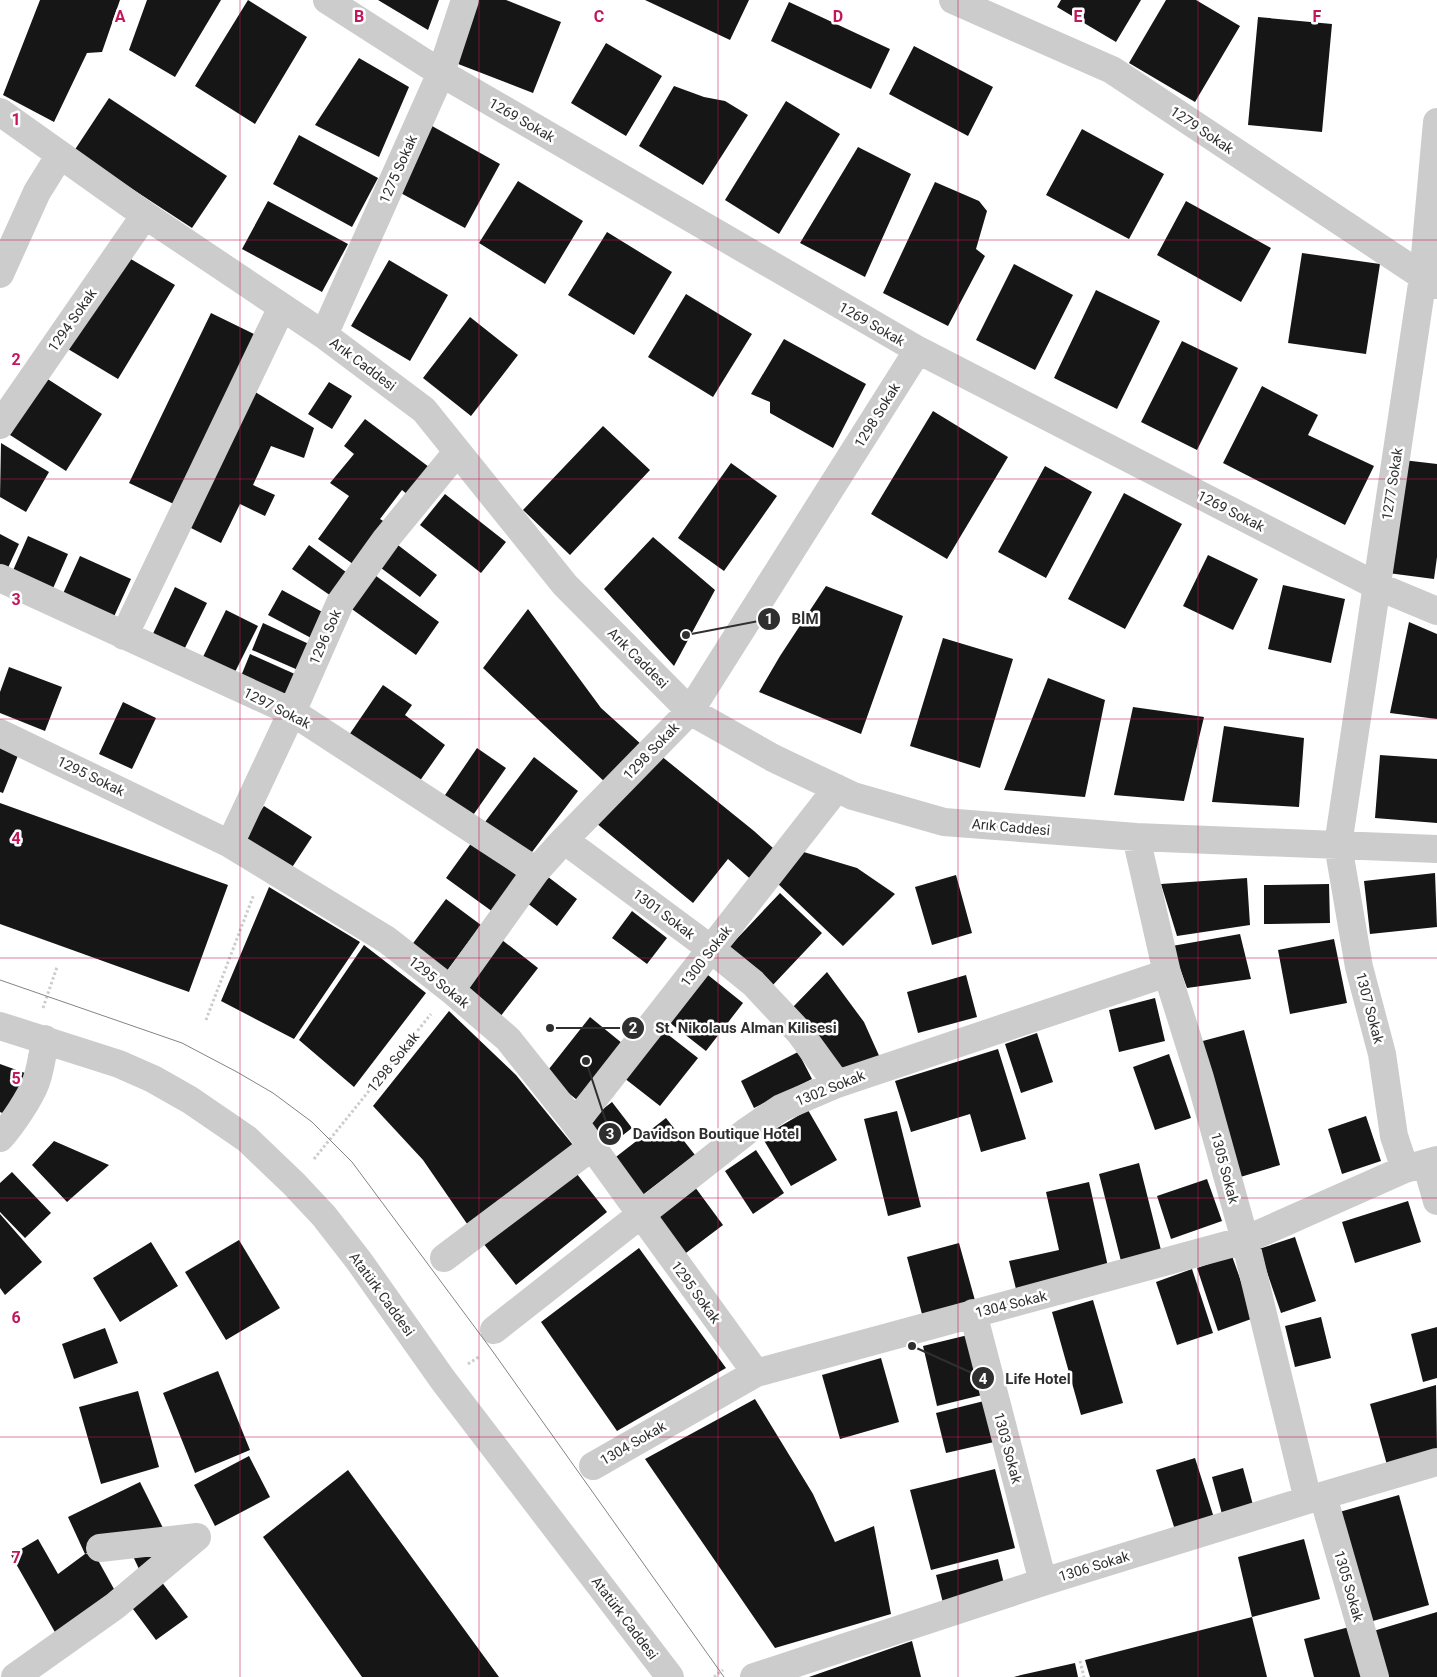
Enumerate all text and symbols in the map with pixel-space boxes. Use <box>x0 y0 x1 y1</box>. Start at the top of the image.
text: A <box>115 7 126 26</box>
text: B <box>354 7 364 26</box>
text: C <box>594 7 604 26</box>
text: D <box>833 7 843 26</box>
text: E <box>1074 7 1083 26</box>
text: F <box>1313 7 1322 26</box>
street label: 1269 Sokak <box>486 95 558 146</box>
street label: 1279 Sokak <box>1167 103 1237 158</box>
text: 1 <box>11 110 21 129</box>
street label: 1275 Sokak <box>376 132 421 206</box>
street label: 1294 Sokak <box>44 285 100 355</box>
street label: 1269 Sokak <box>836 299 908 350</box>
street label: Arık Caddesi <box>327 334 399 394</box>
text: 2 <box>11 350 21 369</box>
street label: 1298 Sokak <box>851 379 904 450</box>
street label: 1277 Sokak <box>1378 446 1406 521</box>
street label: 1269 Sokak <box>1195 487 1268 535</box>
text: 3 <box>11 590 21 609</box>
callout: BİM <box>756 604 829 634</box>
street label: 1296 Sok <box>306 606 345 667</box>
text: 1 <box>765 610 773 628</box>
text: BİM <box>791 610 819 628</box>
street label: Arık Caddesi <box>605 625 671 691</box>
street label: 1297 Sokak <box>241 684 314 732</box>
street label: 1298 Sokak <box>620 719 683 783</box>
street label: 1295 Sokak <box>55 753 128 800</box>
street label: Arık Caddesi <box>971 816 1051 838</box>
text: 4 <box>11 829 21 848</box>
street label: 1301 Sokak <box>630 886 699 943</box>
street label: 1300 Sokak <box>677 922 735 990</box>
street label: 1295 Sokak <box>406 953 473 1012</box>
street label: 1307 Sokak <box>1353 971 1387 1046</box>
callout: St. Nikolaus Alman Kilisesi <box>620 1013 847 1043</box>
text: 2 <box>629 1019 638 1037</box>
text: St. Nikolaus Alman Kilisesi <box>655 1019 837 1037</box>
street label: 1298 Sokak <box>364 1028 423 1095</box>
street label: 1302 Sokak <box>793 1067 868 1109</box>
text: 5 <box>11 1069 21 1088</box>
callout: Davidson Boutique Hotel <box>598 1119 809 1149</box>
text: 3 <box>606 1125 614 1143</box>
text: Davidson Boutique Hotel <box>633 1125 799 1143</box>
street label: 1305 Sokak <box>1208 1131 1242 1206</box>
street label: Atatürk Caddesi <box>346 1249 418 1339</box>
street label: 1295 Sokak <box>668 1258 724 1327</box>
street label: 1304 Sokak <box>974 1287 1049 1321</box>
text: 6 <box>11 1308 21 1327</box>
callout: Life Hotel <box>970 1363 1081 1393</box>
text: 4 <box>979 1370 988 1388</box>
text: Life Hotel <box>1005 1370 1071 1388</box>
street label: 1303 Sokak <box>991 1411 1025 1486</box>
street label: 1304 Sokak <box>597 1417 669 1468</box>
street label: 1306 Sokak <box>1057 1547 1132 1584</box>
text: 7 <box>11 1548 21 1567</box>
street label: 1305 Sokak <box>1331 1549 1367 1624</box>
street label: Atatürk Caddesi <box>589 1573 661 1663</box>

